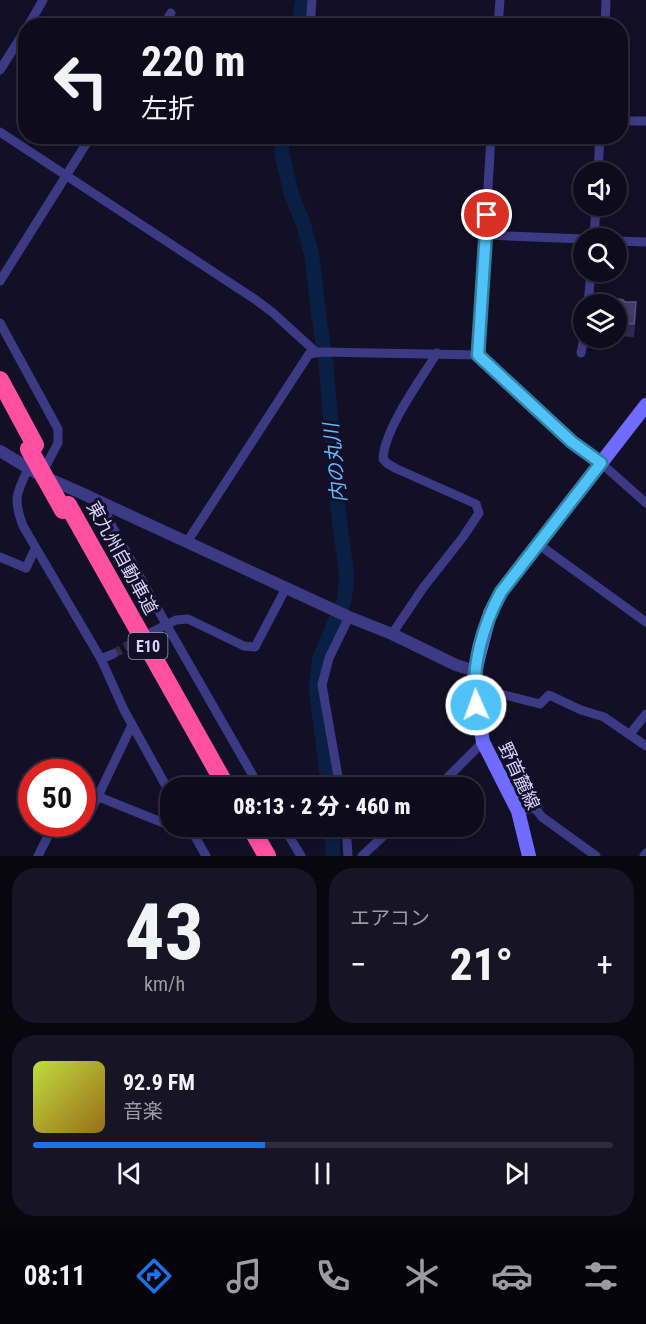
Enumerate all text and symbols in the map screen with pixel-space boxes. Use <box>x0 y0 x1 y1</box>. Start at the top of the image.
text: 220 m <box>141 37 246 86</box>
icon: left <box>42 42 120 120</box>
text: 左折 <box>141 93 195 125</box>
map controls <box>573 162 627 348</box>
button: sound <box>573 162 627 216</box>
pin <box>461 189 512 240</box>
icon: arrive <box>470 198 503 231</box>
button: search <box>573 228 627 282</box>
button: layers <box>573 294 627 348</box>
water label: 内の丸川 <box>319 420 351 504</box>
street label: 東九州自動車道 <box>83 498 162 618</box>
road number: E10 <box>128 633 168 659</box>
position arrow <box>444 673 508 737</box>
street label: 野首麓線 <box>495 739 544 813</box>
speed limit sign: 50 <box>18 759 96 837</box>
text: 08:13 · 2 分 · 460 m <box>233 794 411 819</box>
text: 43 <box>125 887 204 978</box>
text: エアコン <box>350 906 430 930</box>
text: 21° <box>450 938 513 991</box>
text: − <box>350 945 367 984</box>
text: + <box>597 945 613 984</box>
text: km/h <box>144 972 185 996</box>
text: 92.9 FM <box>123 1070 195 1095</box>
text: 音楽 <box>123 1099 163 1123</box>
icon: previous <box>113 1157 146 1190</box>
icon: pause <box>306 1157 339 1190</box>
icon: next <box>500 1157 533 1190</box>
icon: directions <box>133 1255 175 1297</box>
icon: music <box>223 1255 265 1297</box>
icon: phone <box>312 1255 354 1297</box>
icon: climate <box>401 1255 443 1297</box>
icon: car <box>491 1255 533 1297</box>
icon: filters <box>580 1255 622 1297</box>
text: 08:11 <box>24 1260 86 1292</box>

